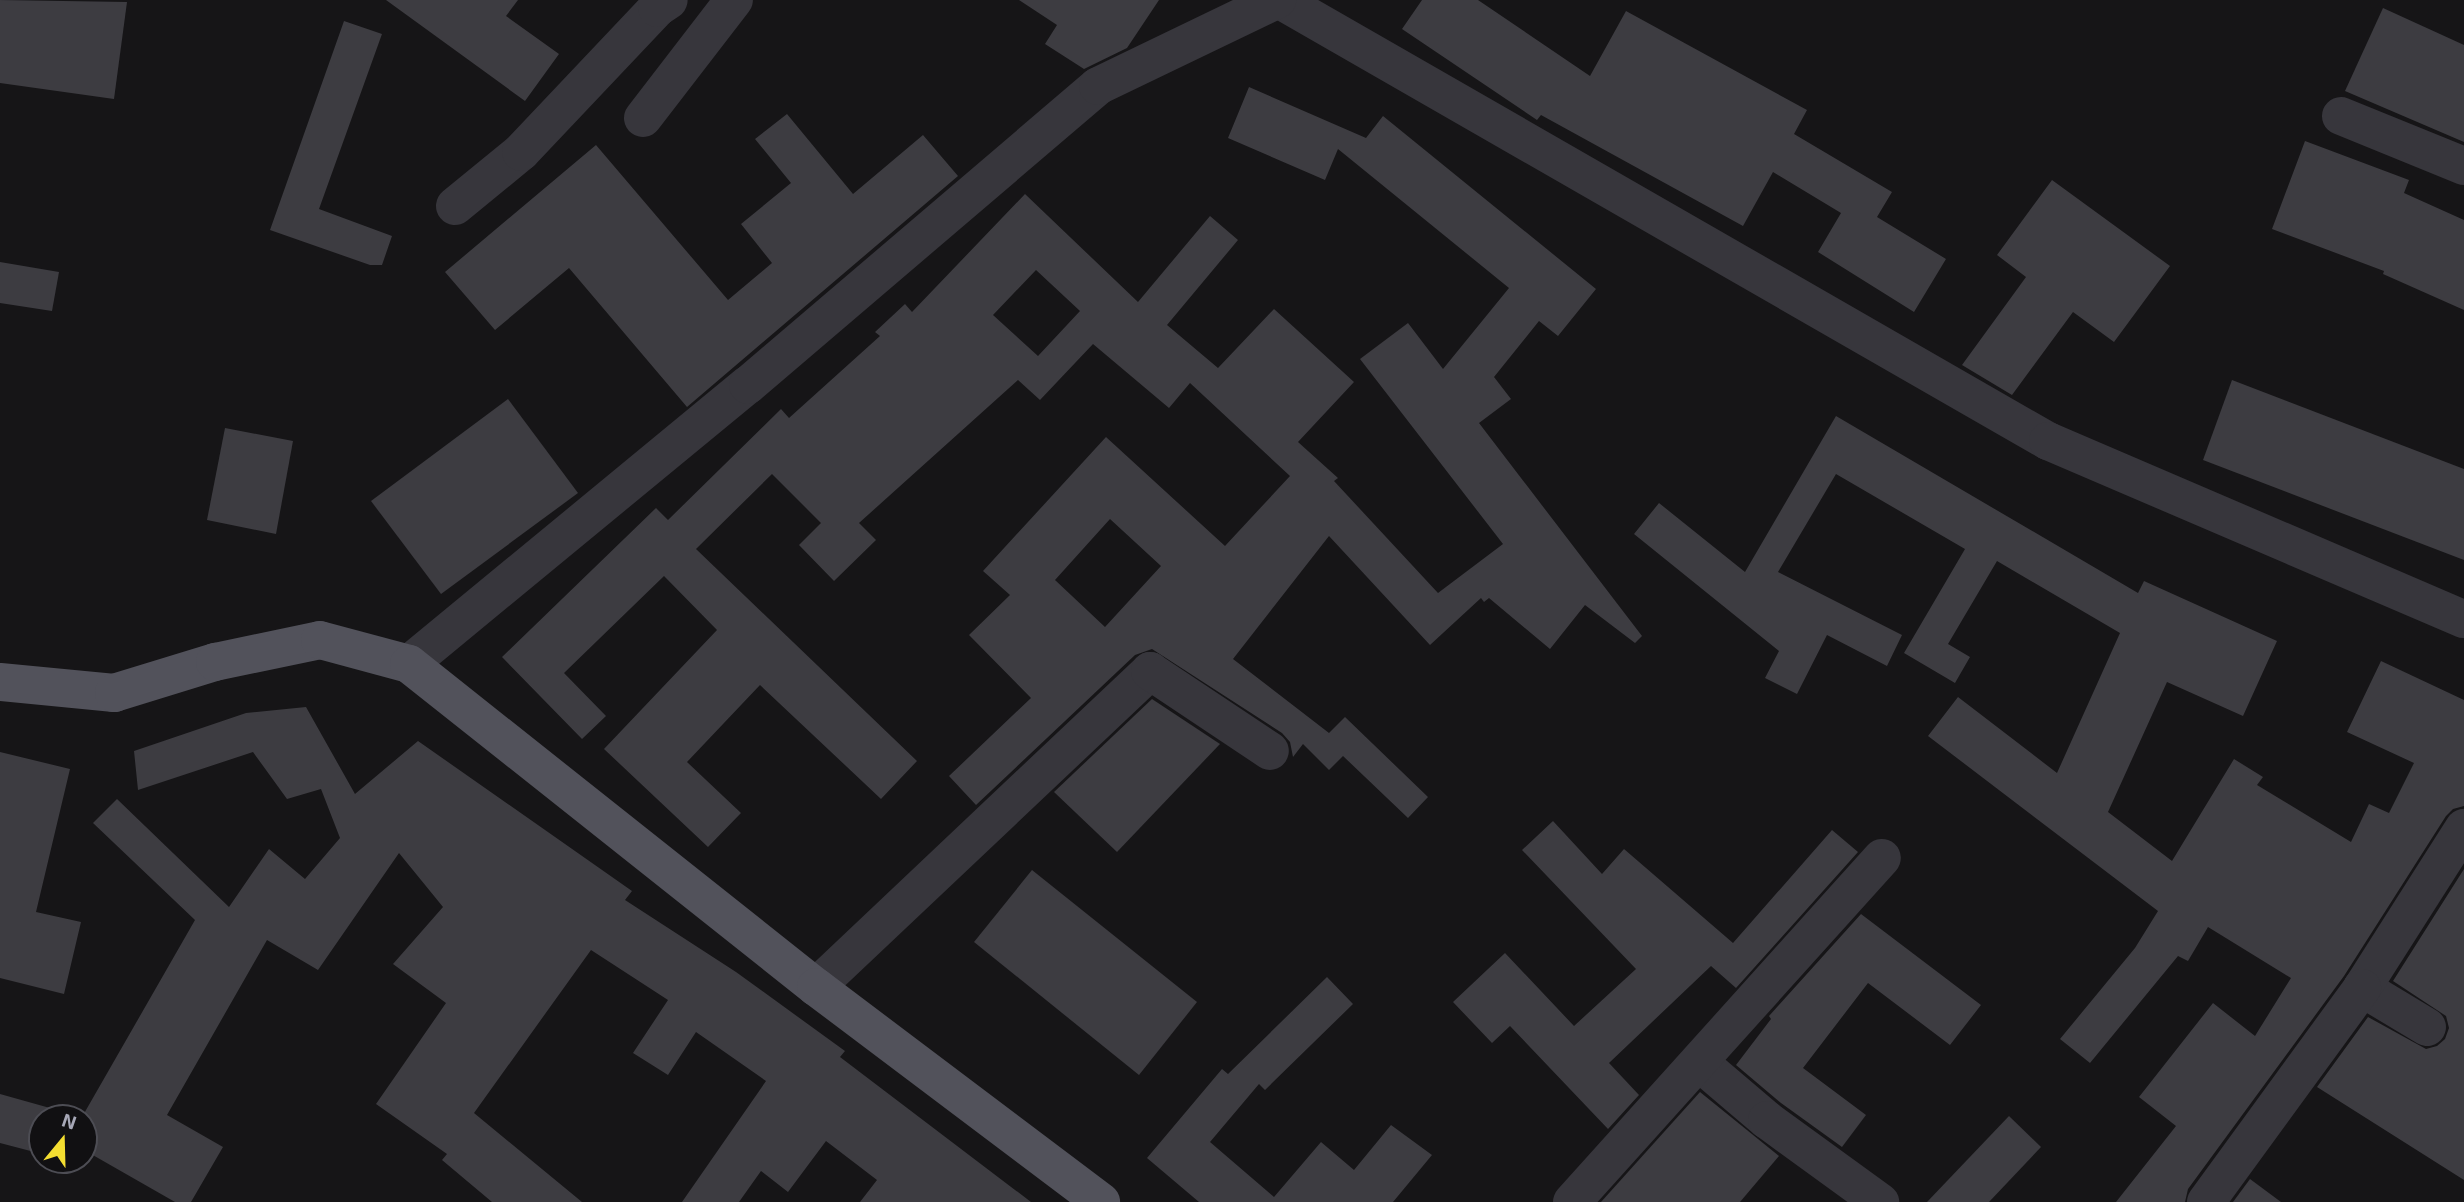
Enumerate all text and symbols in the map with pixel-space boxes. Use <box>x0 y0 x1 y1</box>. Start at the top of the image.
north arrow <box>28 1104 98 1174</box>
text: N <box>59 1107 80 1134</box>

